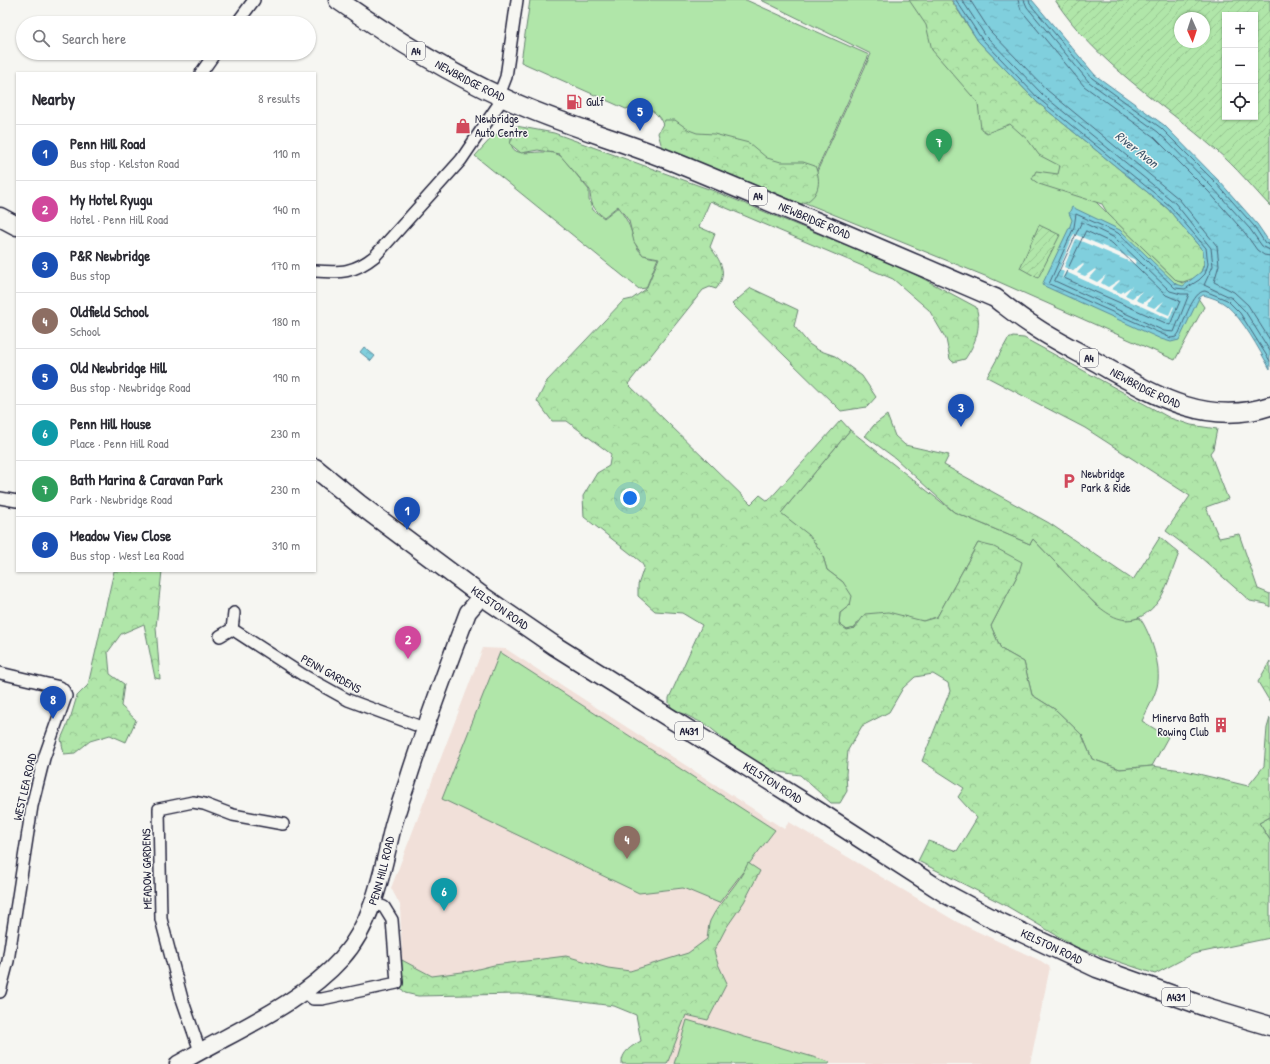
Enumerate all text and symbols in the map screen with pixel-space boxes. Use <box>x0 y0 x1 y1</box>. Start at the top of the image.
north arrow <box>1174 12 1210 48</box>
map controls <box>1222 12 1258 120</box>
button: + <box>1222 12 1258 48</box>
search box <box>16 16 316 60</box>
icon: search <box>30 27 52 49</box>
text: Search here <box>62 28 126 49</box>
road number: A4 <box>407 42 425 60</box>
button: − <box>1222 48 1258 84</box>
street label: NEWBRIDGE ROAD <box>432 55 508 106</box>
button: locate <box>1222 84 1258 120</box>
text: Nearby <box>32 87 75 110</box>
text: 8 results <box>258 89 300 107</box>
fuel station icon: Gulf <box>565 93 583 111</box>
place label: Gulf <box>586 93 605 110</box>
pin: 5 <box>627 98 653 131</box>
place label: Newbridge Auto Centre <box>475 110 528 141</box>
shop icon: Newbridge Auto Centre <box>454 117 472 135</box>
water label: River Avon <box>1112 127 1163 172</box>
pin: 7 <box>926 129 952 162</box>
text: Penn Hill Road <box>70 133 145 154</box>
text: 1 <box>43 144 47 162</box>
text: 110 m <box>273 144 300 162</box>
text: Bus stop · Kelston Road <box>70 154 179 172</box>
road number: A4 <box>749 187 767 205</box>
text: My Hotel Ryugu <box>70 189 152 210</box>
street label: NEWBRIDGE ROAD <box>776 197 854 243</box>
text: 2 <box>42 200 48 218</box>
text: 140 m <box>273 200 300 218</box>
text: Hotel · Penn Hill Road <box>70 210 168 228</box>
text: P&R Newbridge <box>70 245 150 266</box>
text: 3 <box>42 256 48 274</box>
text: 170 m <box>271 256 300 274</box>
text: Bus stop <box>70 266 110 284</box>
text: Oldfield School <box>70 301 149 322</box>
text: 4 <box>43 312 47 330</box>
text: 180 m <box>272 312 300 330</box>
text: School <box>70 322 100 340</box>
road number: A4 <box>1080 349 1098 367</box>
text: Old Newbridge Hill <box>70 357 167 378</box>
street label: NEWBRIDGE ROAD <box>1107 363 1183 412</box>
text: 5 <box>42 368 48 386</box>
text: 190 m <box>273 368 300 386</box>
text: Bus stop · Newbridge Road <box>70 378 190 396</box>
pin: 3 <box>948 394 974 427</box>
text: Penn Hill House <box>70 413 151 434</box>
text: 6 <box>42 424 48 442</box>
text: 230 m <box>270 424 300 442</box>
text: Place · Penn Hill Road <box>70 434 169 452</box>
place label: Newbridge Park & Ride <box>1081 465 1131 496</box>
text: Bath Marina & Caravan Park <box>70 469 223 490</box>
parking icon: Newbridge Park & Ride <box>1060 472 1078 490</box>
text: 7 <box>42 480 48 498</box>
text: 230 m <box>270 480 300 498</box>
your location <box>620 488 640 508</box>
text: Park · Newbridge Road <box>70 490 172 508</box>
pin: 1 <box>394 497 420 530</box>
text: Meadow View Close <box>70 525 171 546</box>
text: 8 <box>42 536 48 554</box>
text: 310 m <box>272 536 300 554</box>
text: Bus stop · West Lea Road <box>70 546 184 564</box>
street label: KELSTON ROAD <box>468 582 533 634</box>
pin: 2 <box>395 626 421 659</box>
street label: PENN GARDENS <box>298 650 365 697</box>
pin: 8 <box>40 686 66 719</box>
place label: Minerva Bath Rowing Club <box>1152 709 1209 740</box>
building icon: Minerva Bath Rowing Club <box>1212 716 1230 734</box>
road number: A431 <box>675 722 703 740</box>
street label: WEST LEA ROAD <box>9 751 41 822</box>
street label: KELSTON ROAD <box>740 757 806 807</box>
pin: 4 <box>614 826 640 859</box>
street label: MEADOW GARDENS <box>137 828 156 910</box>
street label: PENN HILL ROAD <box>364 834 398 907</box>
pin: 6 <box>431 878 457 911</box>
street label: KELSTON ROAD <box>1018 924 1086 968</box>
road number: A431 <box>1162 988 1190 1006</box>

